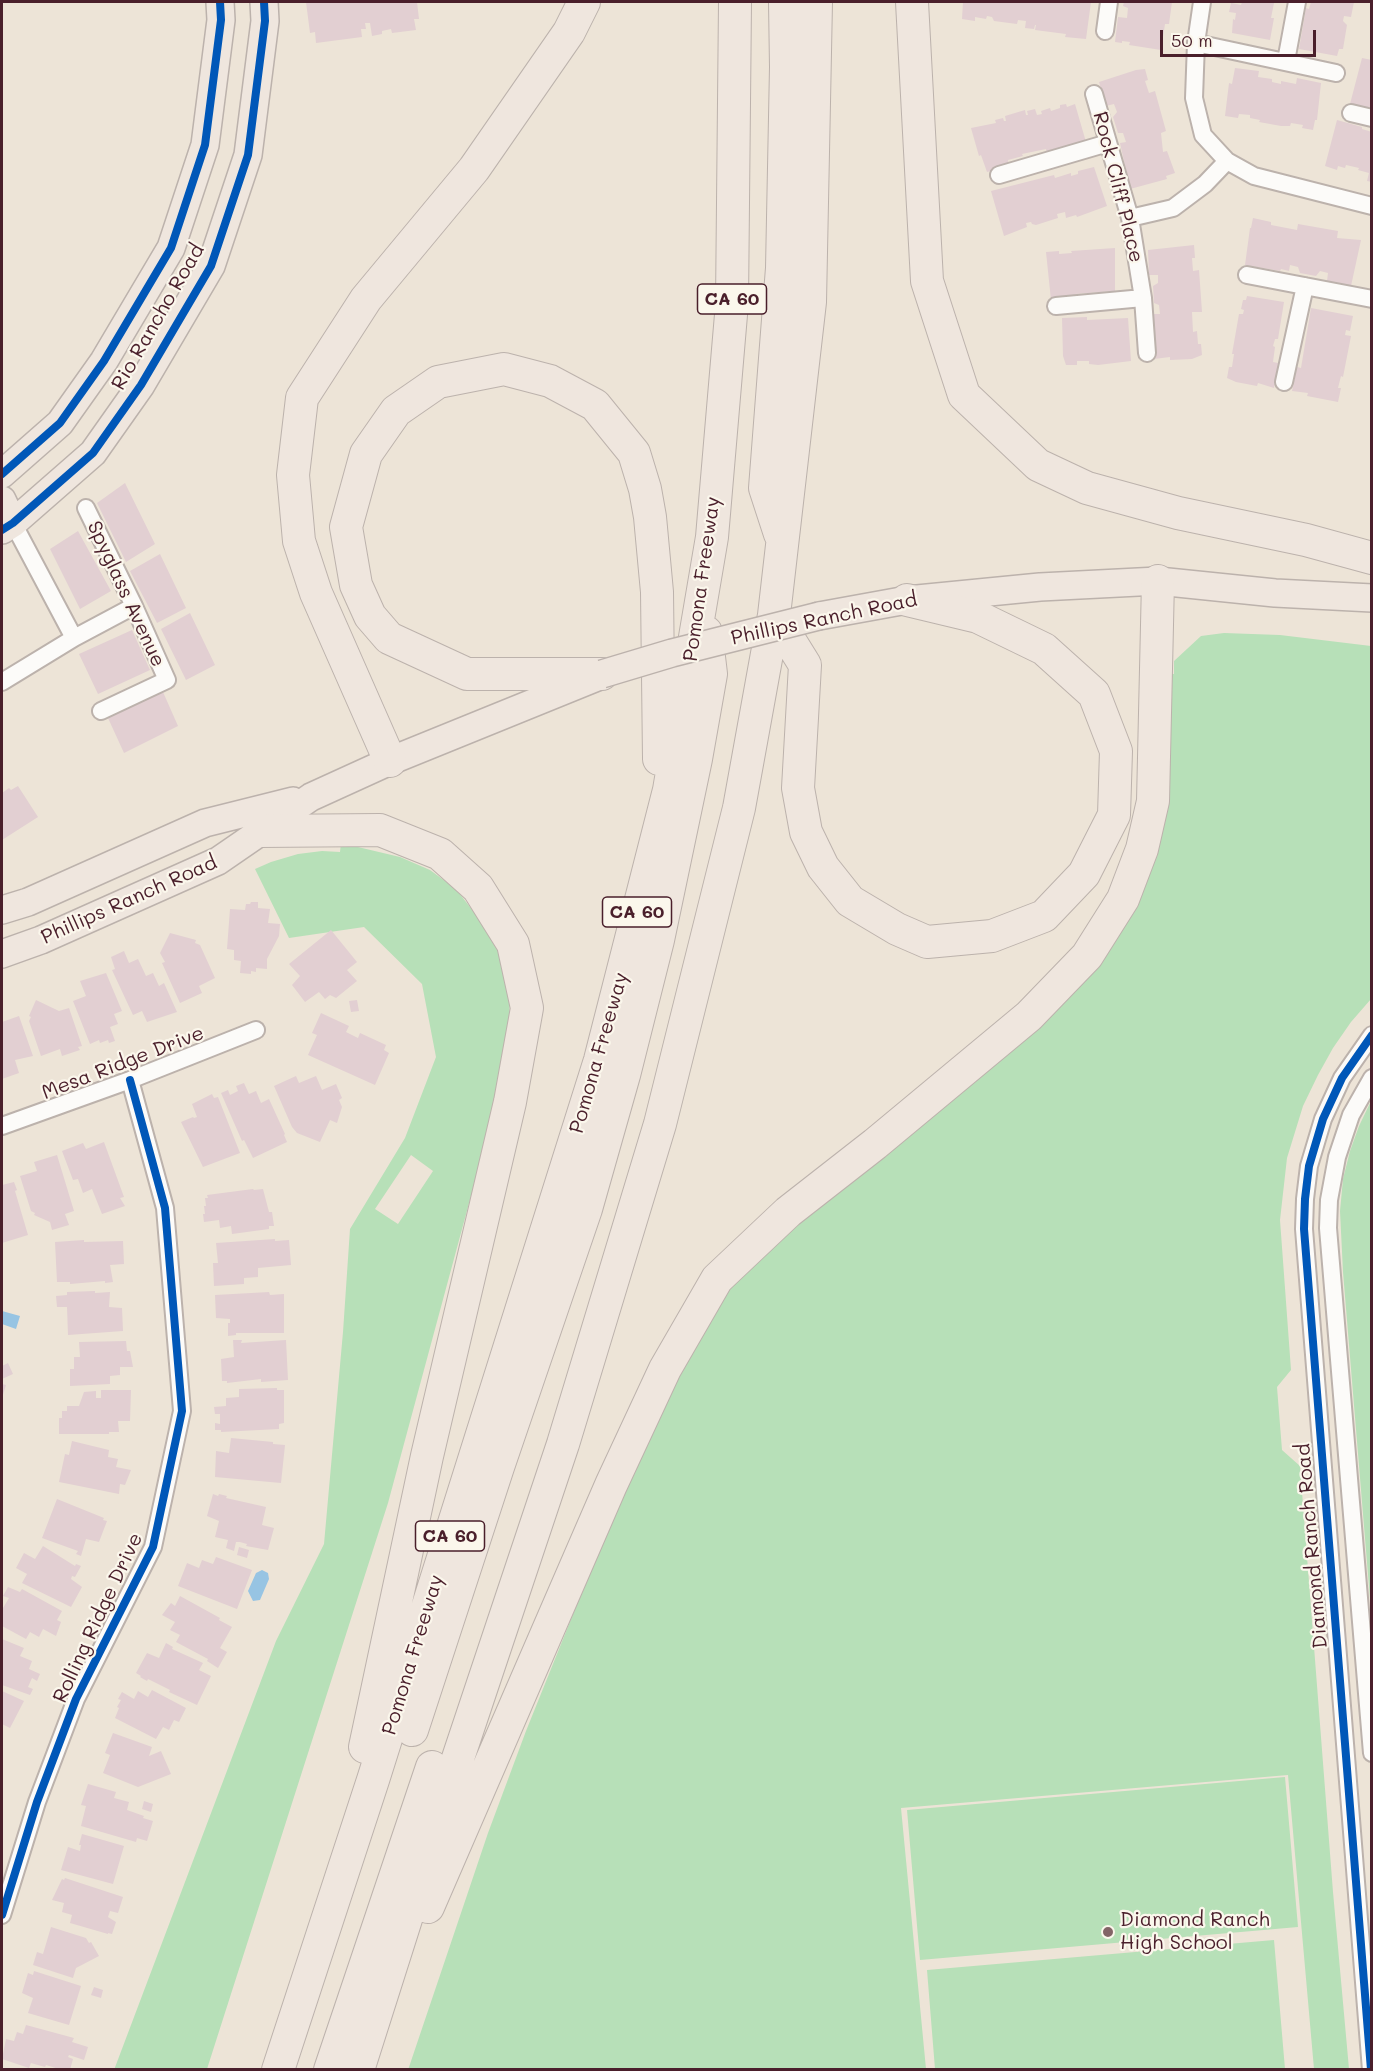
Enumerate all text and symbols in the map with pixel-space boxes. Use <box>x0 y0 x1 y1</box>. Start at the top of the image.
scale bar <box>1163 18 1319 56</box>
text: 50 m <box>1171 28 1213 52</box>
street label: Rock Cliff Place <box>1088 109 1148 265</box>
street label: Rio Rancho Road <box>106 240 210 394</box>
road number: CA 60 <box>698 284 766 314</box>
street label: Pomona Freeway <box>679 495 725 663</box>
street label: Spyglass Avenue <box>82 517 170 671</box>
street label: Phillips Ranch Road <box>729 588 919 650</box>
street label: Phillips Ranch Road <box>37 850 221 950</box>
road number: CA 60 <box>602 897 672 927</box>
street label: Pomona Freeway <box>565 970 633 1136</box>
street label: Mesa Ridge Drive <box>39 1021 207 1105</box>
street label: Diamond Ranch Road <box>1291 1442 1333 1650</box>
road number: CA 60 <box>416 1521 484 1551</box>
street label: Rolling Ridge Drive <box>48 1529 148 1707</box>
street label: Pomona Freeway <box>377 1572 449 1738</box>
place label: Diamond Ranch High School <box>1120 1908 1270 1955</box>
marker: Diamond Ranch High School <box>1101 1925 1115 1939</box>

